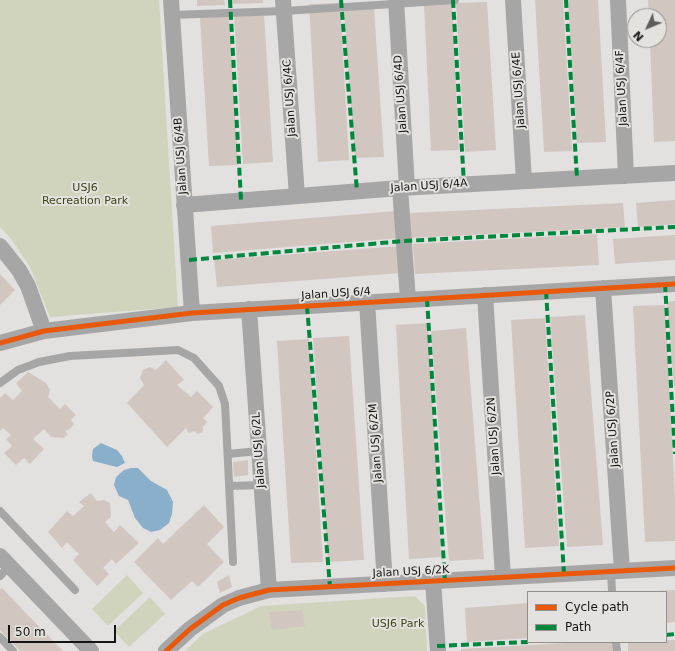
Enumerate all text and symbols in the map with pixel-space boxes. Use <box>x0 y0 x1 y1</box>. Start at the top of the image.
north arrow <box>627 8 667 48</box>
text: N <box>631 28 647 44</box>
street label: Jalan USJ 6/4F <box>613 50 631 126</box>
street label: Jalan USJ 6/4E <box>510 51 528 129</box>
street label: Jalan USJ 6/4D <box>392 55 410 133</box>
street label: Jalan USJ 6/4C <box>281 59 299 137</box>
street label: Jalan USJ 6/4B <box>172 117 190 195</box>
street label: Jalan USJ 6/4A <box>390 177 468 195</box>
park label: USJ6 Recreation Park <box>42 181 128 207</box>
street label: Jalan USJ 6/4 <box>301 285 371 303</box>
street label: Jalan USJ 6/2P <box>604 390 622 468</box>
street label: Jalan USJ 6/2N <box>485 397 503 475</box>
street label: Jalan USJ 6/2M <box>367 403 385 483</box>
street label: Jalan USJ 6/2L <box>250 412 268 488</box>
street label: Jalan USJ 6/2K <box>372 563 450 581</box>
legend <box>527 591 667 643</box>
text: Cycle path <box>565 600 629 614</box>
scale bar <box>10 617 118 643</box>
park label: USJ6 Park <box>372 617 424 631</box>
text: Path <box>565 620 591 634</box>
text: 50 m <box>15 625 46 639</box>

